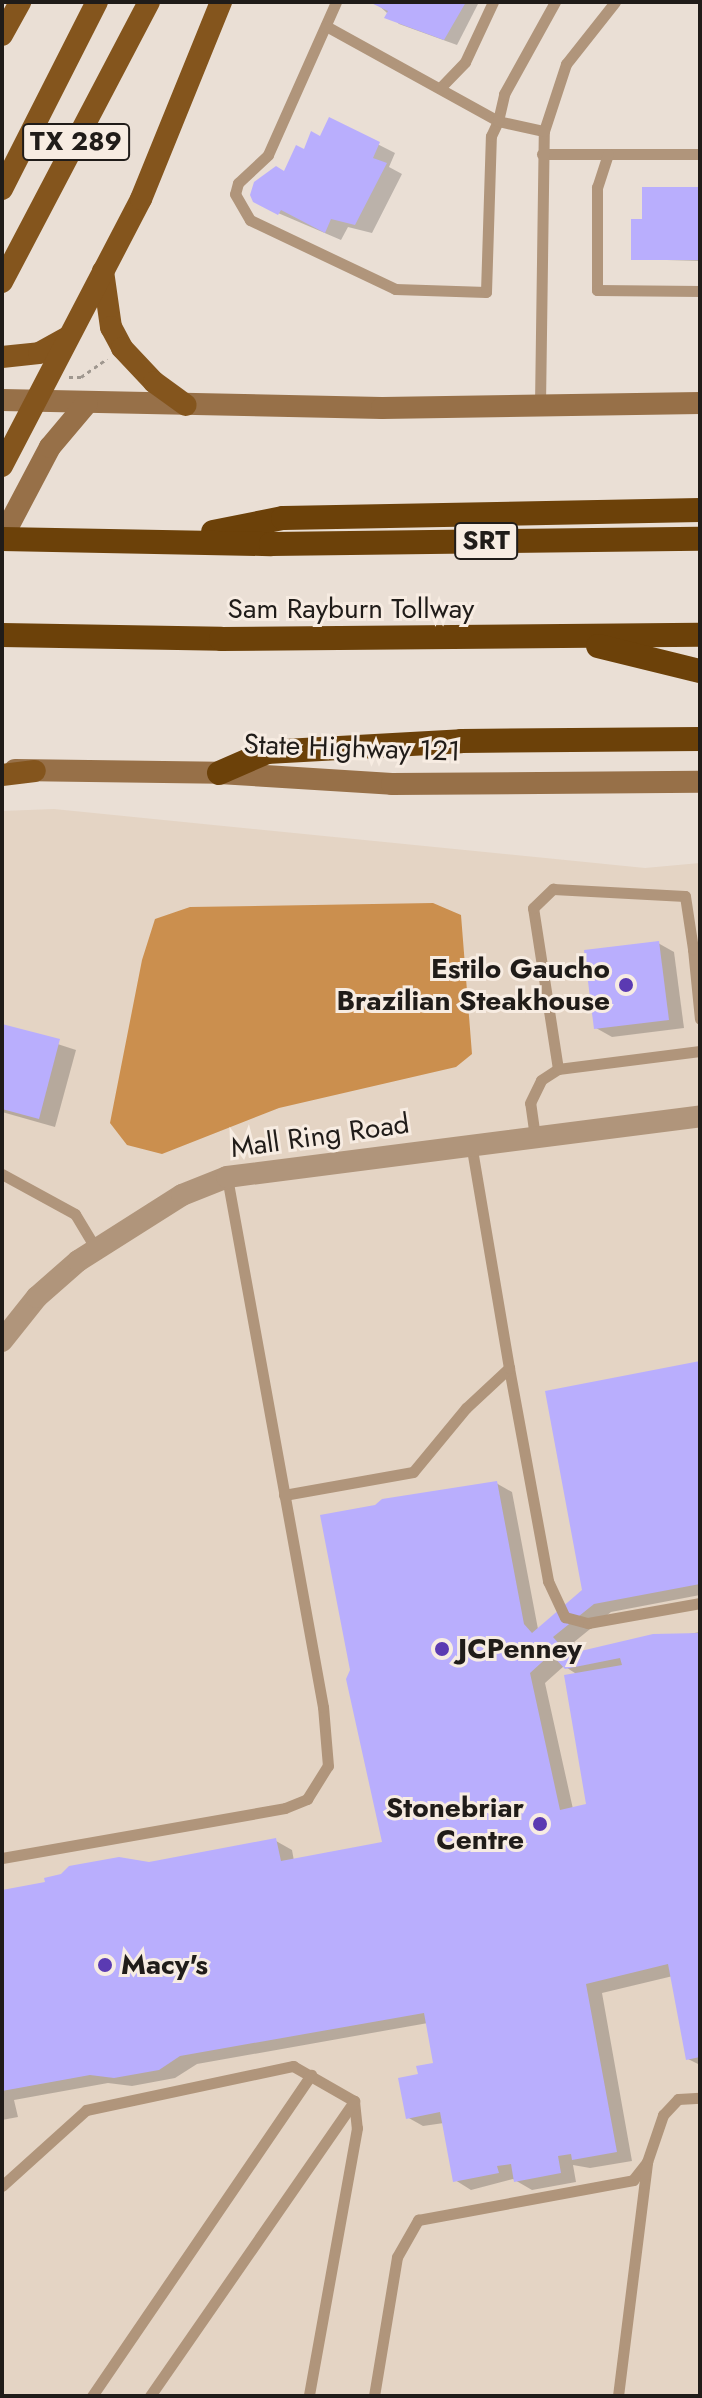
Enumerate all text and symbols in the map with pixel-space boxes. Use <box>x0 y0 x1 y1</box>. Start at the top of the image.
road number: TX 289 <box>22 120 130 164</box>
road number: SRT <box>454 519 518 563</box>
street label: Sam Rayburn Tollway <box>228 592 474 626</box>
street label: State Highway 121 <box>243 727 461 769</box>
place label: Estilo Gaucho Brazilian Steakhouse <box>337 952 610 1018</box>
marker: Estilo Gaucho Brazilian Steakhouse <box>617 976 635 994</box>
street label: Mall Ring Road <box>229 1107 411 1165</box>
place label: JCPenney <box>458 1632 582 1666</box>
marker: JCPenney <box>433 1640 451 1658</box>
place label: Stonebriar Centre <box>386 1791 524 1857</box>
marker: Stonebriar Centre <box>531 1815 549 1833</box>
place label: Macy's <box>121 1948 208 1982</box>
marker: Macy's <box>96 1956 114 1974</box>

